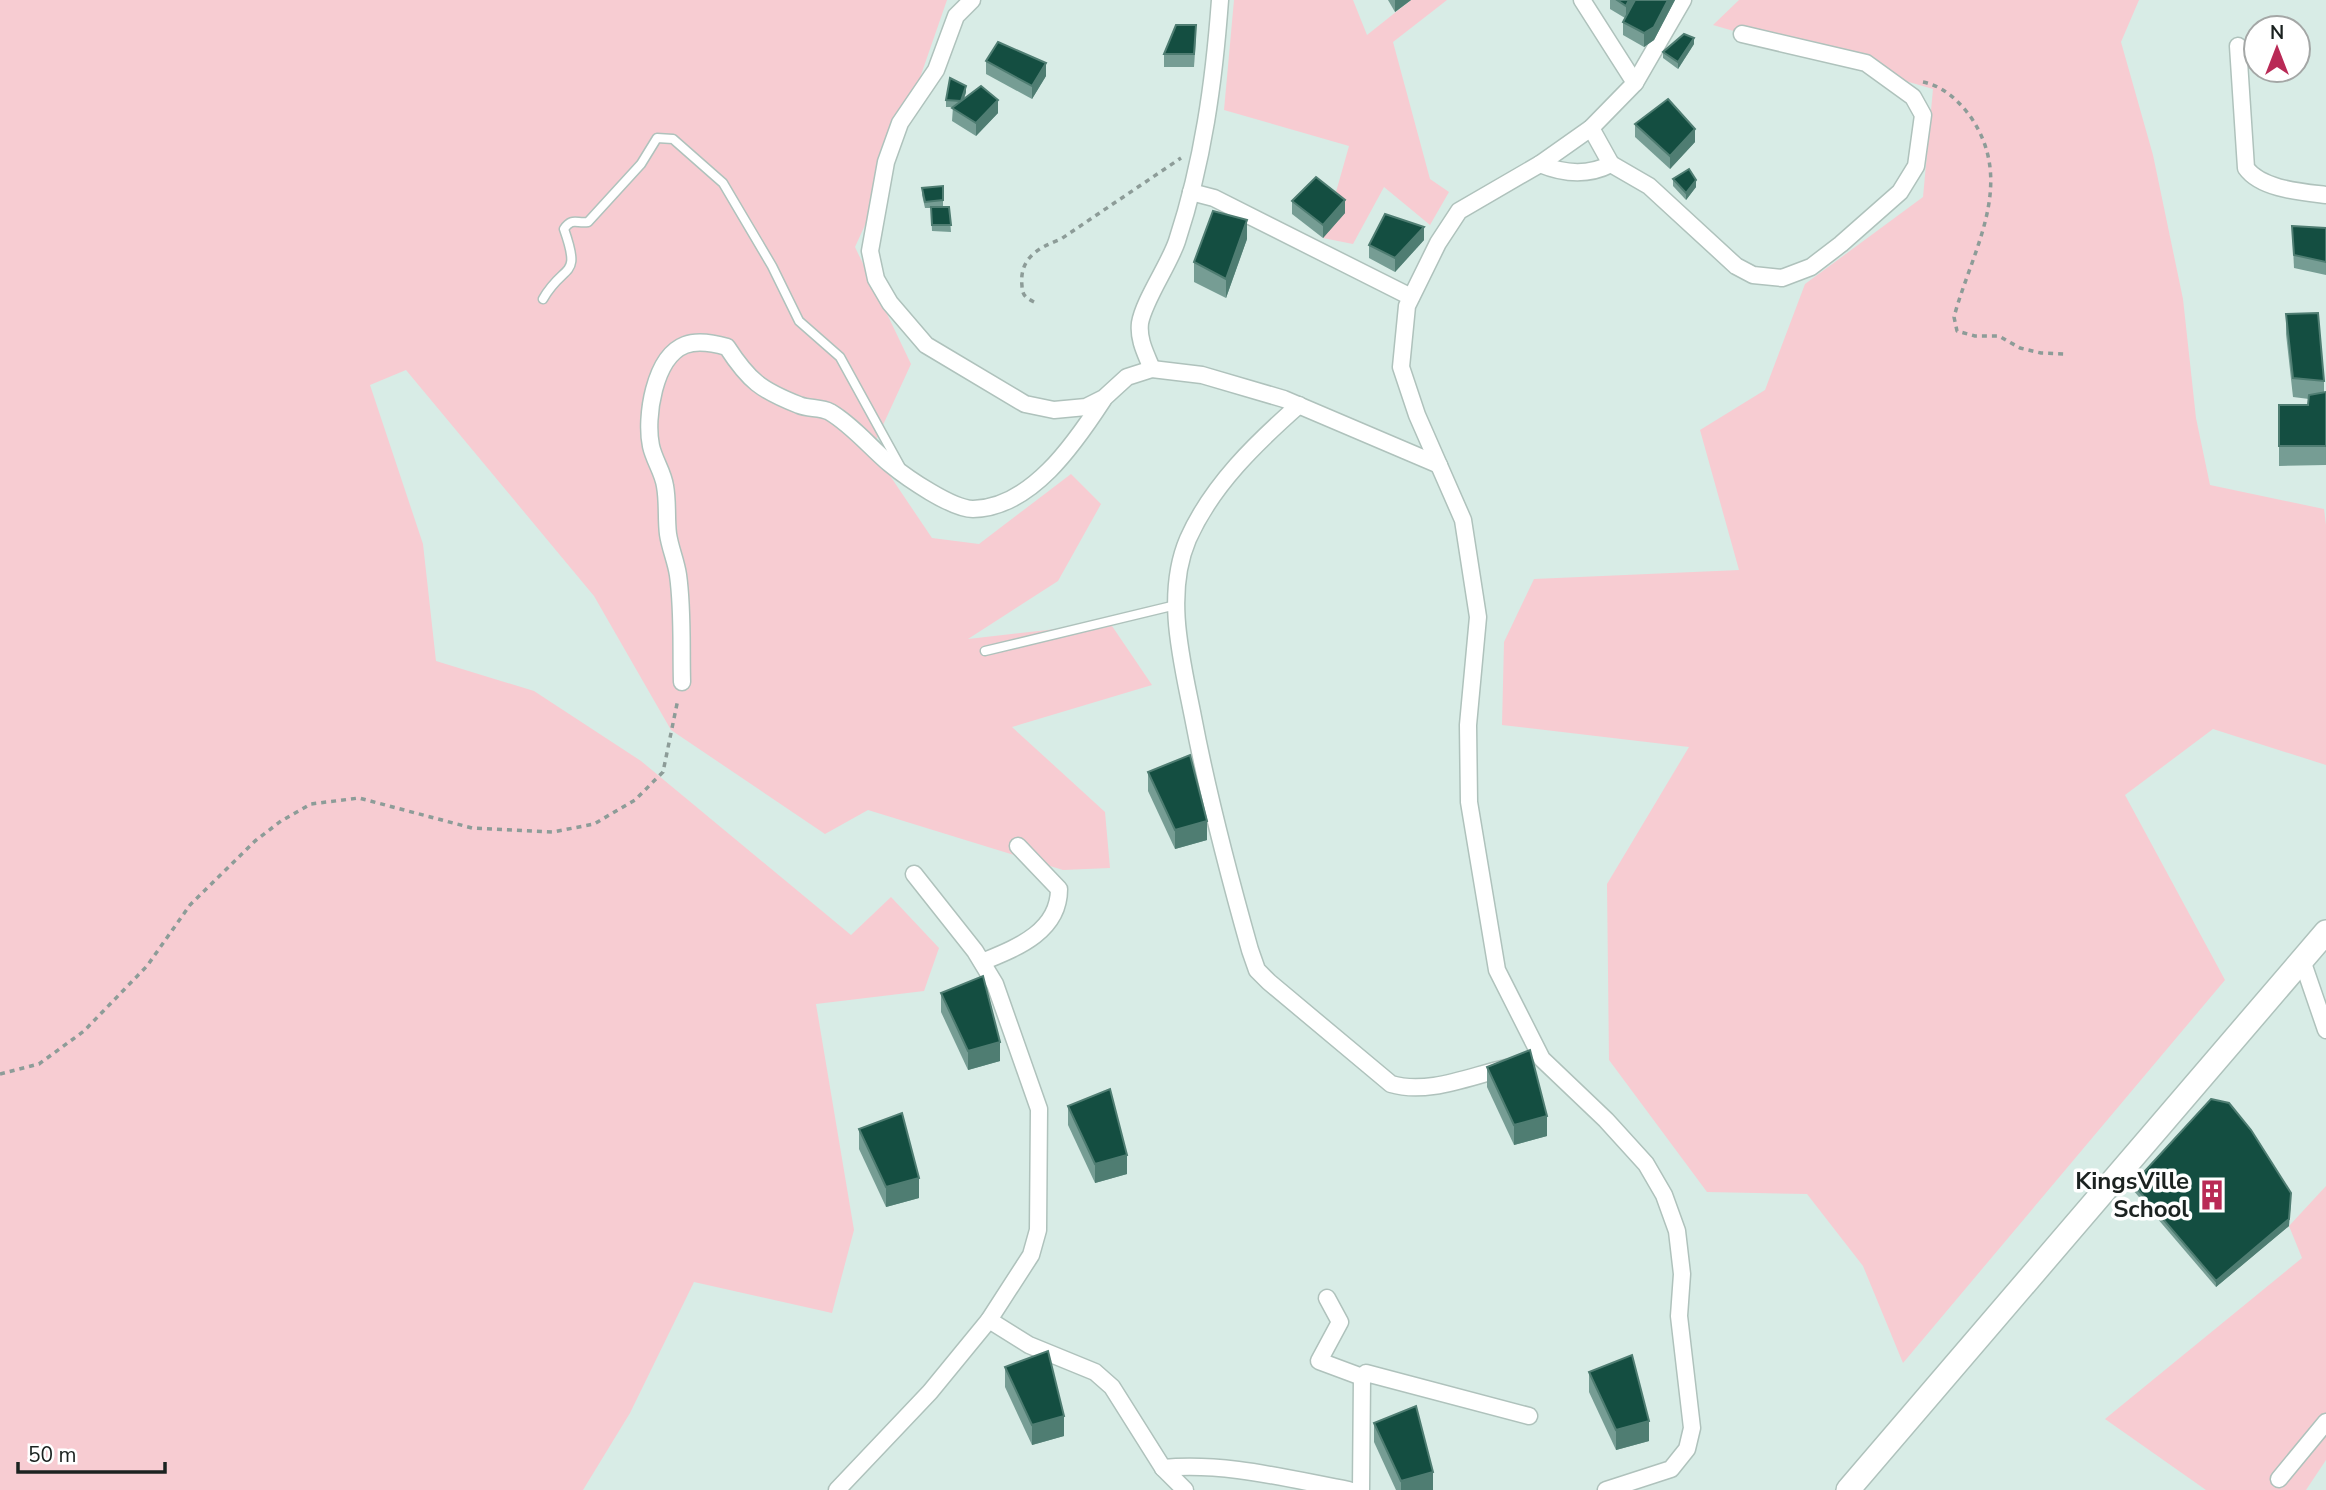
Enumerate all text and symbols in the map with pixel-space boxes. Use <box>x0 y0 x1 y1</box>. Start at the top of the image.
north arrow <box>2242 14 2312 84</box>
text: N <box>2270 20 2284 46</box>
place label: KingsVille School <box>2075 1165 2189 1225</box>
building icon: KingsVille School <box>2195 1178 2229 1212</box>
scale bar <box>18 1430 164 1474</box>
text: 50 m <box>28 1441 77 1469</box>

